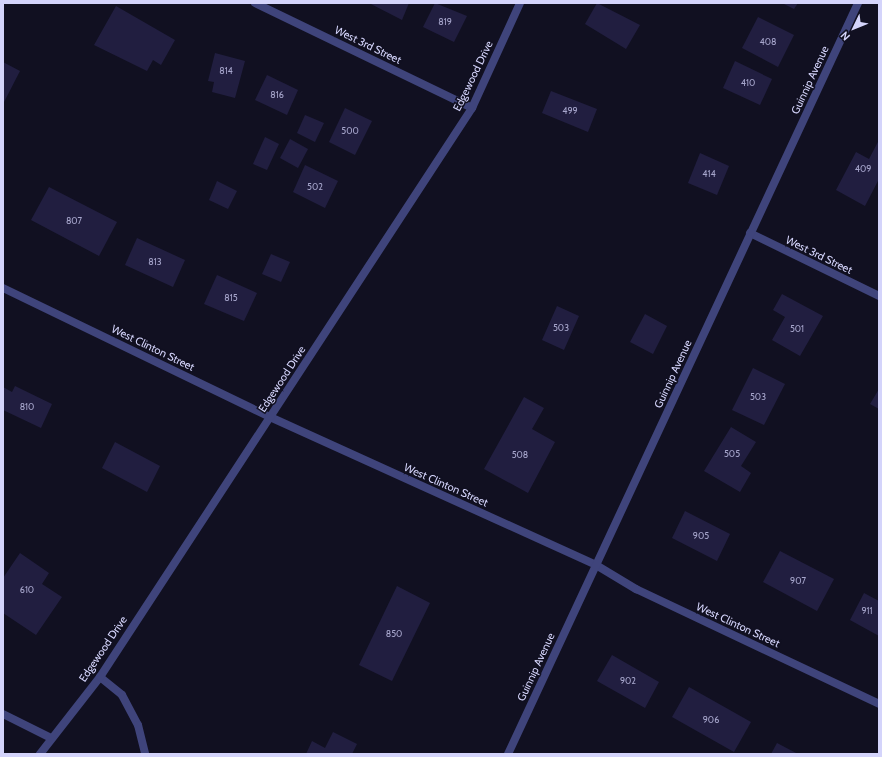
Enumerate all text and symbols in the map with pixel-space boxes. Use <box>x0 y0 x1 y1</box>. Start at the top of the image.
north arrow <box>834 8 874 48</box>
house number: 819 <box>438 17 452 27</box>
street label: West 3rd Street <box>333 23 403 67</box>
text: N <box>837 29 853 44</box>
house number: 408 <box>760 37 776 47</box>
street label: Edgewood Drive <box>450 39 496 113</box>
street label: Guinnip Avenue <box>788 44 832 116</box>
house number: 814 <box>219 66 233 76</box>
house number: 410 <box>741 78 755 88</box>
house number: 816 <box>270 90 284 100</box>
house number: 499 <box>562 106 578 116</box>
house number: 500 <box>341 126 359 136</box>
house number: 409 <box>855 164 871 174</box>
house number: 414 <box>702 169 716 179</box>
house number: 502 <box>307 182 323 192</box>
house number: 807 <box>66 216 82 226</box>
street label: West 3rd Street <box>784 233 854 277</box>
house number: 813 <box>148 257 162 267</box>
house number: 815 <box>224 293 238 303</box>
street label: West Clinton Street <box>109 322 197 374</box>
house number: 503 <box>553 323 569 333</box>
house number: 501 <box>790 324 804 334</box>
street label: Guinnip Avenue <box>651 338 695 410</box>
street label: Edgewood Drive <box>256 343 308 415</box>
house number: 503 <box>750 392 766 402</box>
house number: 810 <box>20 402 34 412</box>
house number: 505 <box>724 449 740 459</box>
house number: 508 <box>512 450 528 460</box>
street label: West Clinton Street <box>402 461 490 509</box>
house number: 905 <box>693 531 709 541</box>
house number: 907 <box>790 576 806 586</box>
house number: 610 <box>20 585 34 595</box>
street label: West Clinton Street <box>694 600 782 650</box>
house number: 911 <box>862 606 872 616</box>
street label: Edgewood Drive <box>76 614 130 684</box>
house number: 850 <box>386 629 402 639</box>
street label: Guinnip Avenue <box>514 631 558 703</box>
house number: 902 <box>620 676 636 686</box>
house number: 906 <box>703 715 719 725</box>

